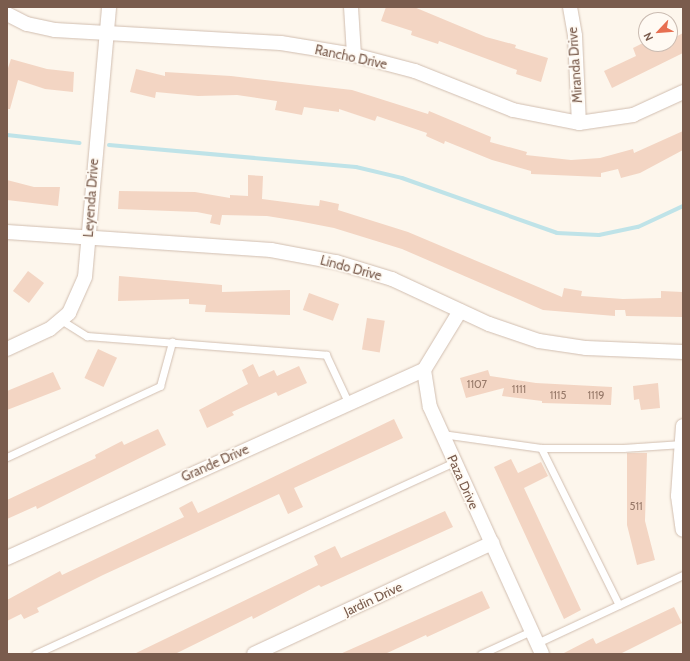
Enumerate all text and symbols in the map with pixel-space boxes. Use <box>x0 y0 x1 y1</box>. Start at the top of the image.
north arrow <box>638 12 678 52</box>
street label: Miranda Drive <box>565 26 585 104</box>
text: N <box>640 30 656 43</box>
street label: Rancho Drive <box>313 42 389 72</box>
street label: Leyenda Drive <box>80 158 102 238</box>
street label: Lindo Drive <box>319 252 383 284</box>
house number: 1107 <box>467 377 487 391</box>
house number: 1111 <box>512 382 526 396</box>
house number: 1115 <box>550 388 566 402</box>
house number: 1119 <box>587 388 605 402</box>
street label: Grande Drive <box>179 441 251 485</box>
street label: Paza Drive <box>444 452 482 512</box>
house number: 511 <box>629 499 643 513</box>
street label: Jardin Drive <box>341 579 405 619</box>

